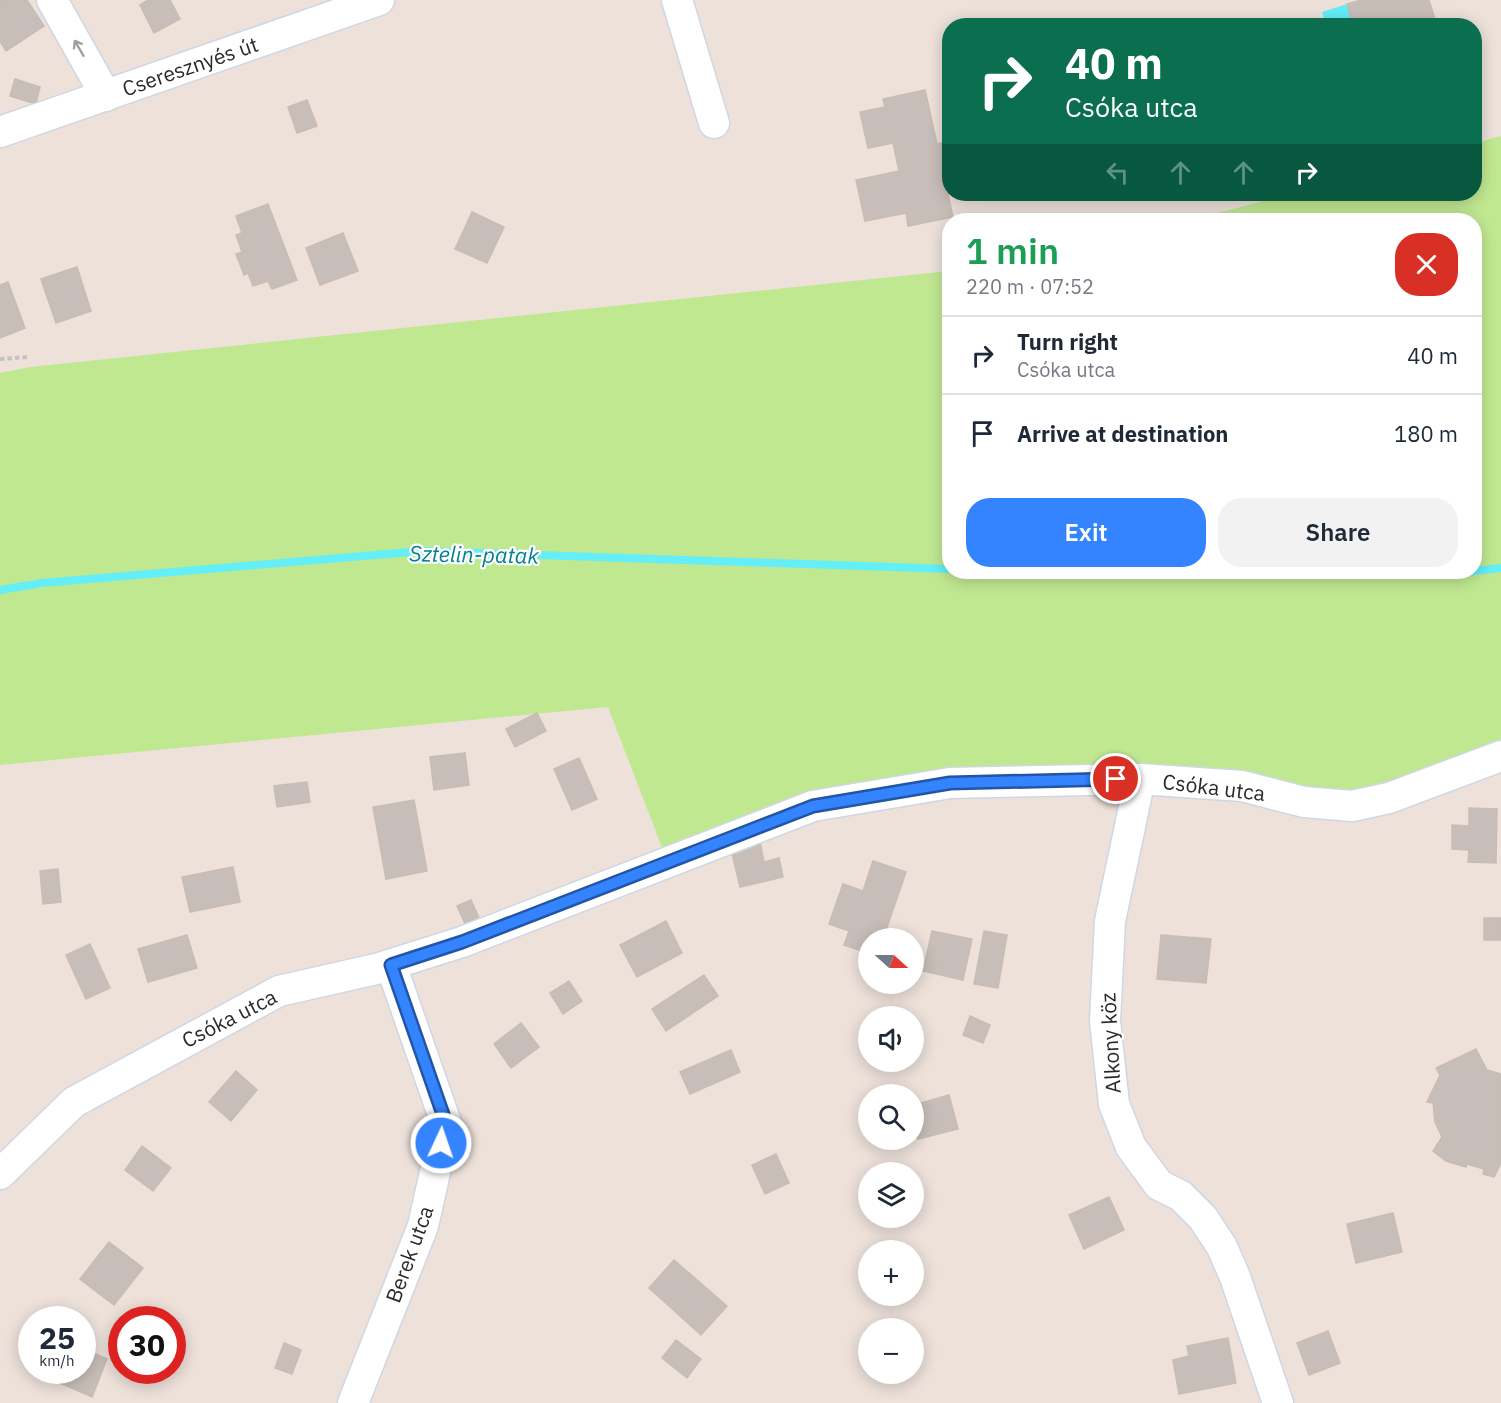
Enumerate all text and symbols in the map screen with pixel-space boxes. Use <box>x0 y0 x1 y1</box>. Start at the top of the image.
street label: Cseresznyés út <box>118 30 262 102</box>
text: 40 m <box>1065 36 1163 91</box>
one-way arrow <box>73 40 85 57</box>
icon: right <box>966 42 1044 120</box>
text: Csóka utca <box>1065 89 1198 124</box>
icon: left <box>1101 156 1134 189</box>
icon: ahead <box>1164 156 1197 189</box>
icon: ahead <box>1227 156 1260 189</box>
icon: right <box>1290 156 1323 189</box>
text: 1 min <box>966 227 1059 274</box>
button: close <box>1395 233 1458 296</box>
text: 220 m · 07:52 <box>966 273 1094 300</box>
text: Turn right <box>1017 327 1118 356</box>
icon: right <box>966 339 999 372</box>
text: 40 m <box>1407 341 1458 370</box>
text: Csóka utca <box>1017 356 1115 383</box>
icon: arrive <box>966 417 999 450</box>
text: Arrive at destination <box>1017 419 1228 448</box>
text: 180 m <box>1394 419 1458 448</box>
button: Exit <box>966 498 1206 567</box>
button: Share <box>1218 498 1458 567</box>
water label: Sztelin-patak <box>409 538 540 570</box>
pin <box>1090 753 1141 804</box>
icon: arrive <box>1099 762 1132 795</box>
street label: Csóka utca <box>1161 767 1267 807</box>
north arrow <box>858 928 924 994</box>
map controls <box>858 928 924 1384</box>
street label: Csóka utca <box>177 982 281 1054</box>
street label: Alkony köz <box>1093 992 1127 1094</box>
button: sound <box>858 1006 924 1072</box>
button: search <box>858 1084 924 1150</box>
position arrow <box>409 1111 473 1175</box>
button: layers <box>858 1162 924 1228</box>
street label: Berek utca <box>379 1202 439 1306</box>
button: + <box>858 1240 924 1306</box>
speed limit sign: 30 <box>108 1306 186 1384</box>
text: 25 <box>39 1318 75 1357</box>
button: − <box>858 1318 924 1384</box>
text: km/h <box>39 1351 75 1370</box>

